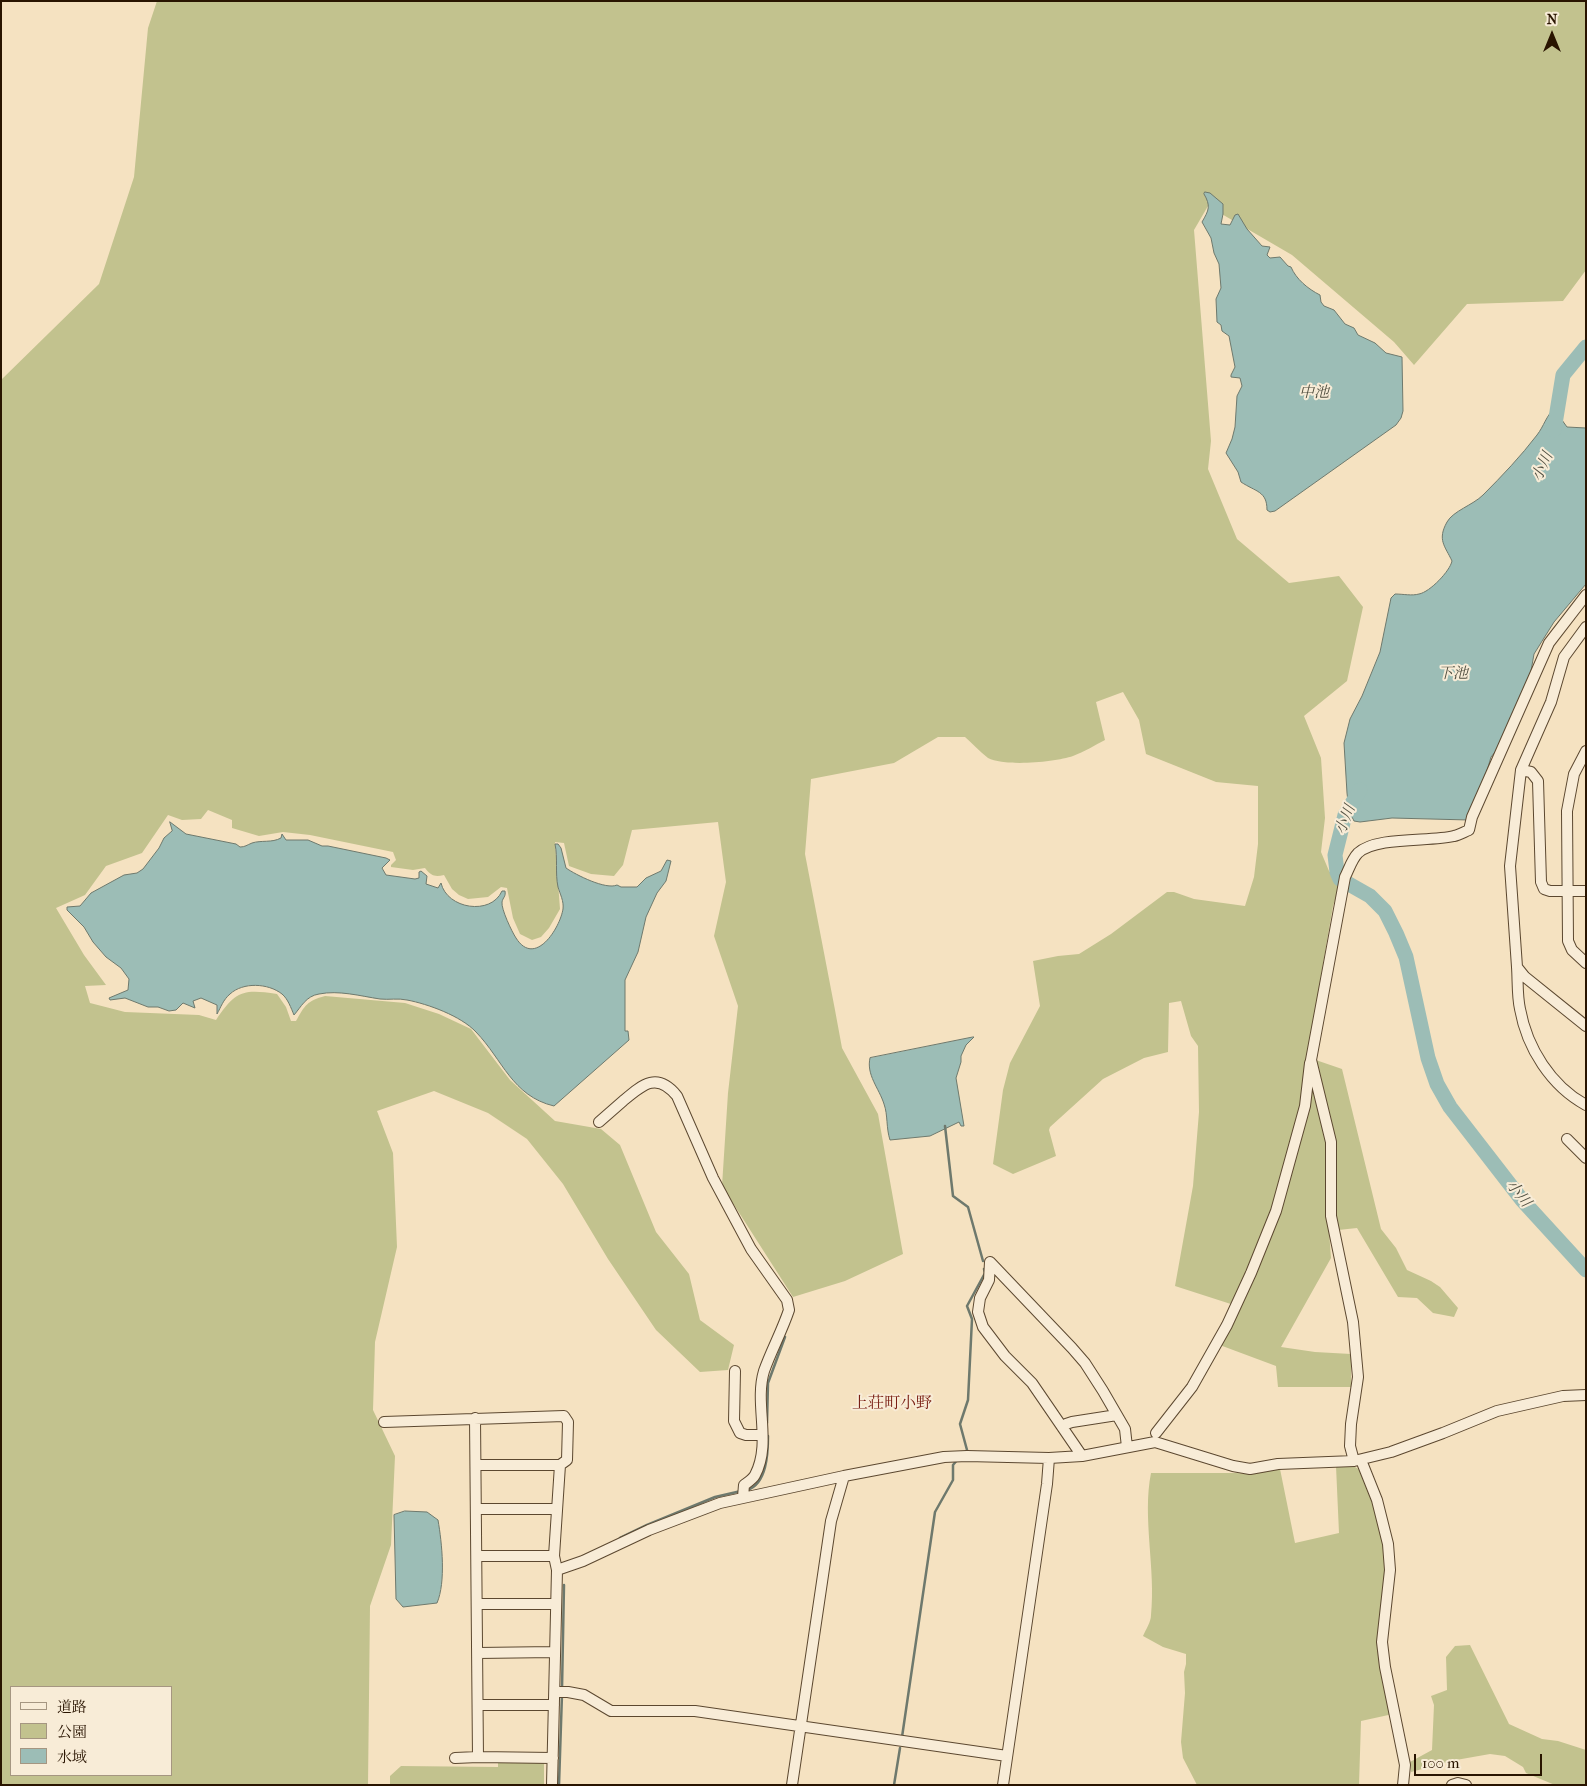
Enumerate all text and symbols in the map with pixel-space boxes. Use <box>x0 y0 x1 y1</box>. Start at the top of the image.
north arrow <box>1527 10 1577 60</box>
text: N <box>1547 11 1557 28</box>
water label: 中池 <box>1299 384 1329 402</box>
water label: 小川 <box>1529 450 1557 484</box>
water label: 下池 <box>1438 665 1468 683</box>
water label: 小川 <box>1332 803 1360 837</box>
water label: 小川 <box>1502 1177 1534 1211</box>
district label: 上荘町小野 <box>852 1394 932 1414</box>
legend <box>10 1686 172 1776</box>
text: 道路 <box>57 1698 87 1716</box>
text: 公園 <box>57 1723 87 1741</box>
scale bar <box>1417 1744 1544 1776</box>
text: 水域 <box>57 1748 87 1766</box>
text: 100 m <box>1422 1754 1460 1772</box>

